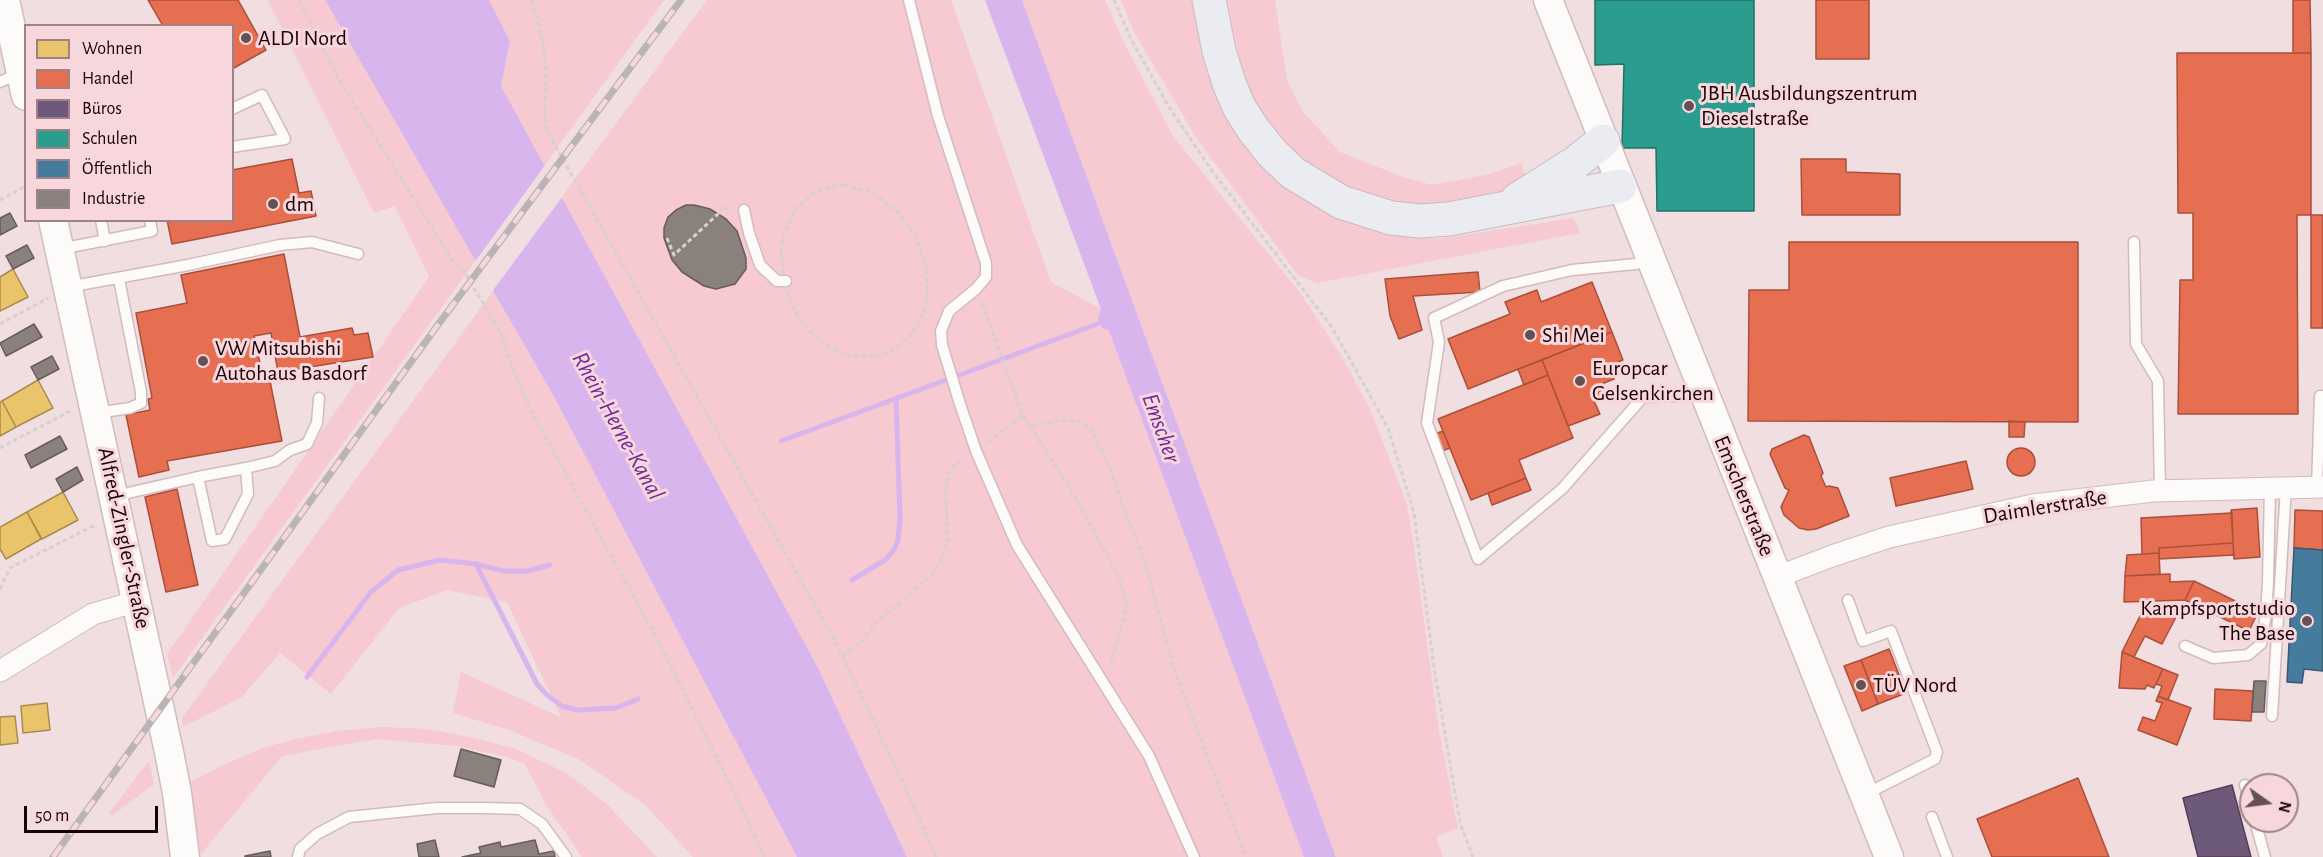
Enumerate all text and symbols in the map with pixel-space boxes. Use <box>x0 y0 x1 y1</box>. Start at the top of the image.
legend <box>24 24 234 222</box>
place label: ALDI Nord <box>258 25 347 51</box>
marker: ALDI Nord <box>239 31 253 45</box>
text: Wohnen <box>82 40 142 58</box>
text: Handel <box>82 70 133 88</box>
place label: JBH Ausbildungszentrum Dieselstraße <box>1701 80 1918 132</box>
marker: JBH Ausbildungszentrum Dieselstraße <box>1682 99 1696 113</box>
text: Büros <box>82 100 122 118</box>
text: Schulen <box>82 130 138 148</box>
text: Öffentlich <box>82 160 152 178</box>
text: Industrie <box>82 190 145 208</box>
place label: dm <box>285 191 314 217</box>
marker: dm <box>266 197 280 211</box>
place label: Shi Mei <box>1542 322 1605 348</box>
marker: Shi Mei <box>1523 328 1537 342</box>
place label: VW Mitsubishi Autohaus Basdorf <box>215 335 366 386</box>
water label: Rhein-Herne-Kanal <box>565 347 671 505</box>
marker: VW Mitsubishi Autohaus Basdorf <box>196 354 210 368</box>
place label: Europcar Gelsenkirchen <box>1592 355 1714 406</box>
marker: Europcar Gelsenkirchen <box>1573 374 1587 388</box>
water label: Emscher <box>1135 389 1187 467</box>
street label: Emscherstraße <box>1708 432 1780 560</box>
street label: Alfred-Zingler-Straße <box>92 445 156 631</box>
street label: Daimlerstraße <box>1981 484 2109 530</box>
place label: Kampfsportstudio The Base <box>2140 595 2295 646</box>
marker: Kampfsportstudio The Base <box>2300 614 2314 628</box>
place label: TÜV Nord <box>1873 672 1957 698</box>
marker: TÜV Nord <box>1854 678 1868 692</box>
north arrow <box>2239 773 2299 833</box>
scale bar <box>27 794 160 832</box>
text: N <box>2275 800 2294 814</box>
text: 50 m <box>35 807 69 825</box>

